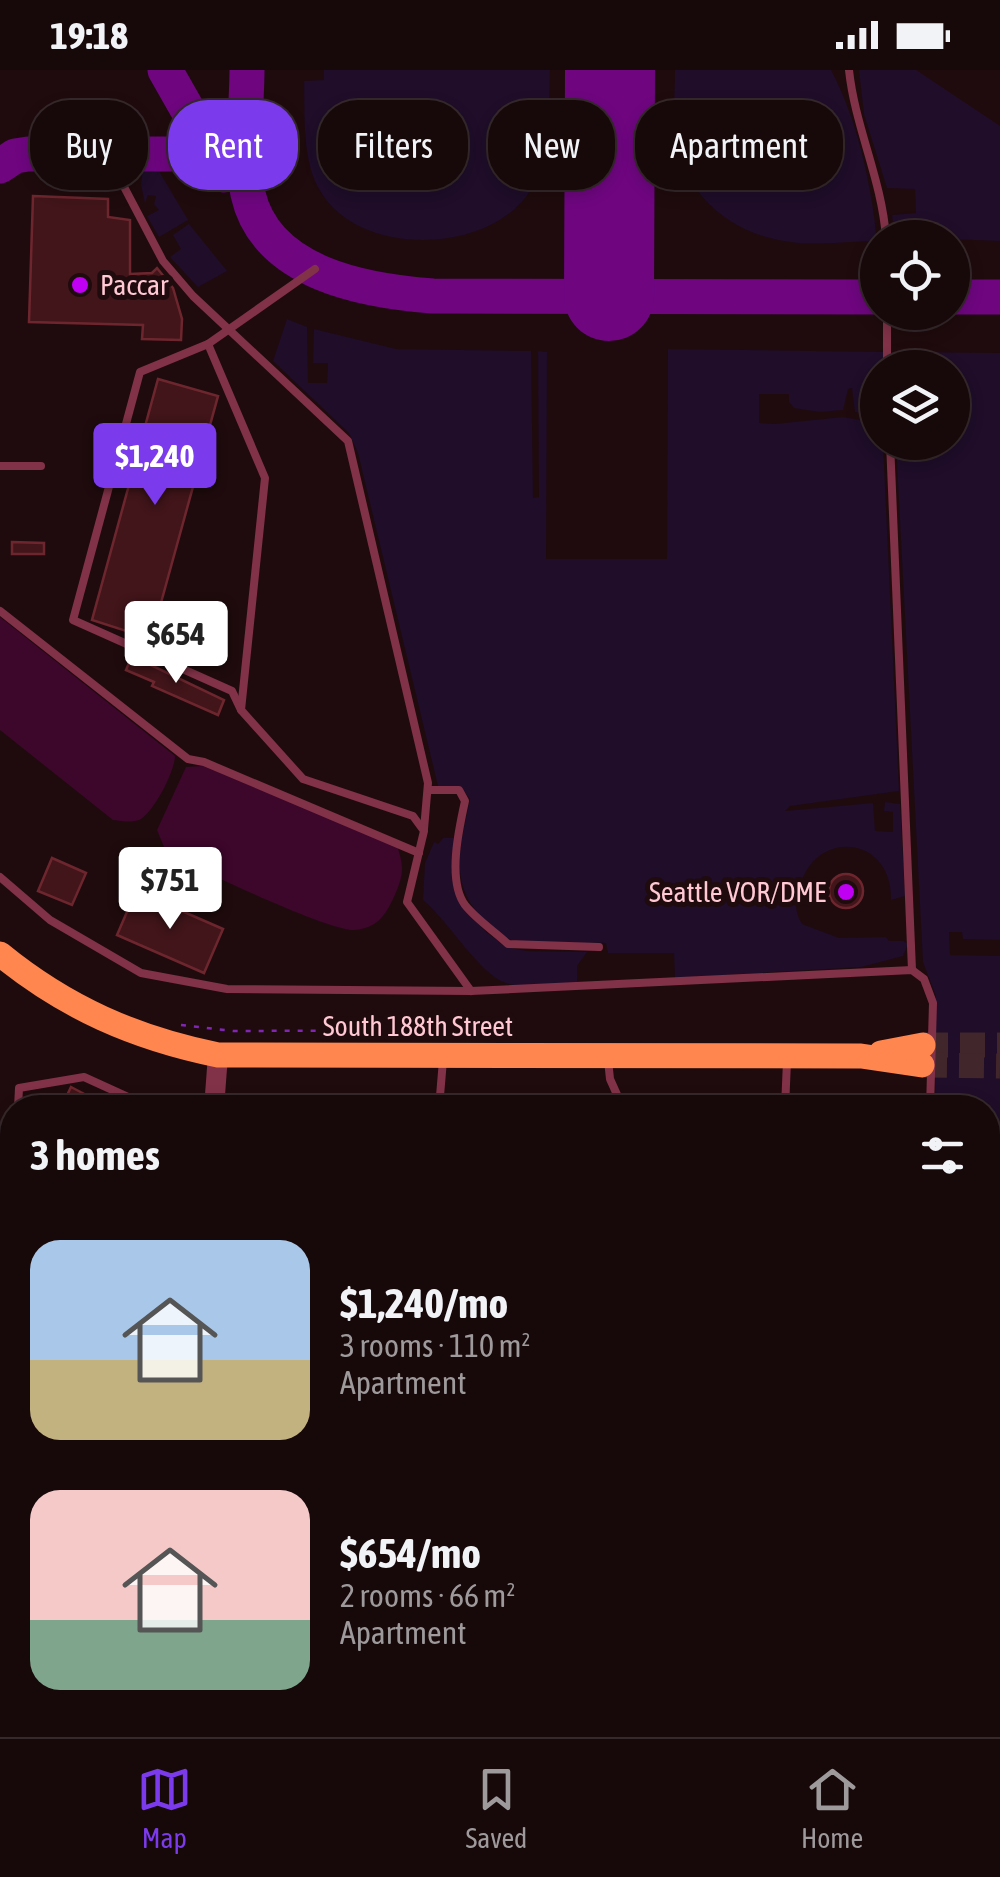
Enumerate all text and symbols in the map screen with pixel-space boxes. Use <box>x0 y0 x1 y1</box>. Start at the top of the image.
text: 19:18 <box>50 14 128 57</box>
chip: Buy <box>30 100 148 190</box>
chip: Rent <box>168 100 298 190</box>
chip: Filters <box>318 100 468 190</box>
chip: New <box>488 100 615 190</box>
chip: Apartment <box>635 100 843 190</box>
map controls <box>860 220 970 460</box>
button: locate <box>860 220 970 330</box>
place label: Paccar <box>100 269 169 301</box>
marker: Paccar <box>69 274 91 296</box>
button: layers <box>860 350 970 460</box>
pin: $1,240 <box>74 423 236 508</box>
text: $1,240 <box>115 437 195 474</box>
pin: $654 <box>117 601 235 686</box>
text: $654 <box>147 615 205 652</box>
pin: $751 <box>111 847 229 932</box>
text: $751 <box>141 861 199 898</box>
place label: Seattle VOR/DME <box>649 876 826 908</box>
marker: Seattle VOR/DME <box>835 881 857 903</box>
street label: South 188th Street <box>323 1010 513 1042</box>
icon: filters <box>915 1128 970 1183</box>
text: 3 homes <box>30 1131 160 1179</box>
text: $1,240/mo <box>340 1279 508 1327</box>
icon: home <box>110 1280 230 1400</box>
text: 3 rooms · 110 m² <box>340 1327 530 1364</box>
text: Apartment <box>340 1364 466 1401</box>
text: $654/mo <box>340 1529 481 1577</box>
icon: home <box>110 1530 230 1650</box>
text: 2 rooms · 66 m² <box>340 1577 515 1614</box>
text: Apartment <box>340 1614 466 1651</box>
tab: Map <box>137 1762 192 1854</box>
tab: Saved <box>465 1762 527 1854</box>
tab: Home <box>801 1762 863 1854</box>

